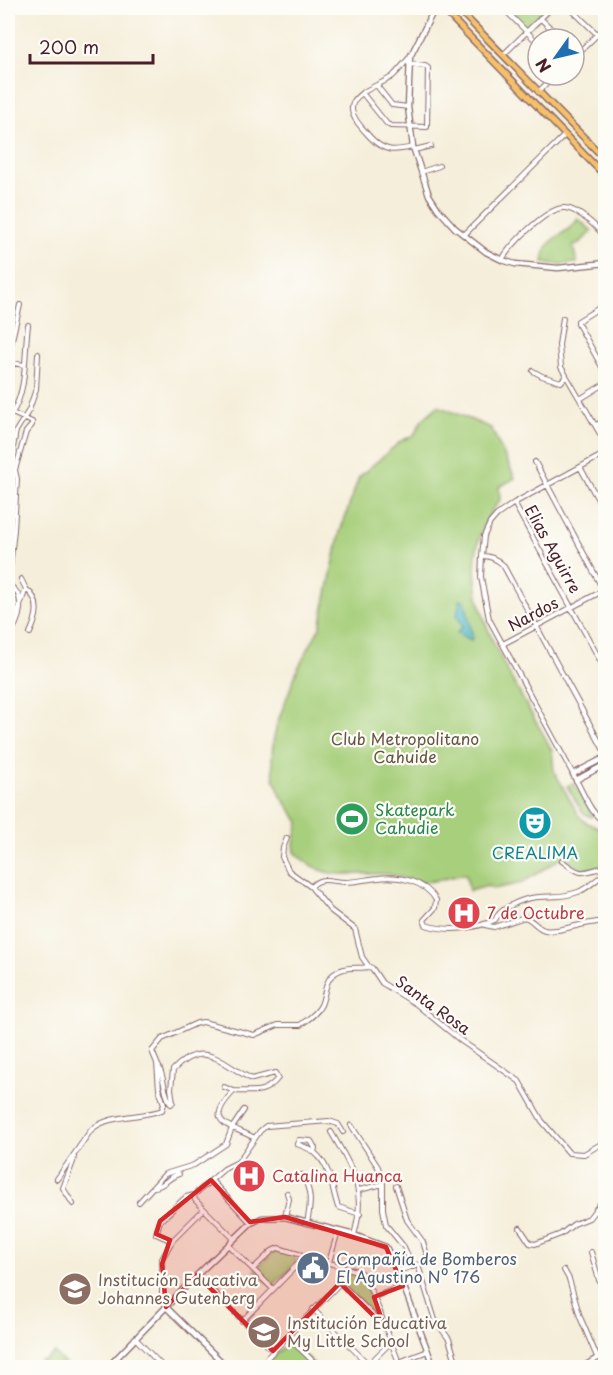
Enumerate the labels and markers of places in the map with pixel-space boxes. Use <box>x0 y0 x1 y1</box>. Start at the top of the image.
place label: Skatepark Cahudie <box>375 797 455 839</box>
sports icon: Skatepark Cahudie <box>334 801 370 837</box>
theatre icon: CREALIMA <box>517 805 553 841</box>
place label: CREALIMA <box>492 840 579 864</box>
hospital icon: 7 de Octubre <box>446 895 482 931</box>
place label: 7 de Octubre <box>487 900 585 924</box>
hospital icon: Catalina Huanca <box>231 1158 267 1194</box>
place label: Catalina Huanca <box>272 1163 402 1187</box>
place label: Compañía de Bomberos El Agustino Nº 176 <box>336 1246 517 1288</box>
public building icon: Compañía de Bomberos El Agustino Nº 176 <box>295 1250 331 1286</box>
place label: Institución Educativa Johannes Gutenberg <box>98 1267 258 1309</box>
school or university icon: Institución Educativa Johannes Gutenberg <box>57 1271 93 1307</box>
place label: Institución Educativa My Little School <box>287 1310 447 1352</box>
school or university icon: Institución Educativa My Little School <box>246 1314 282 1350</box>

